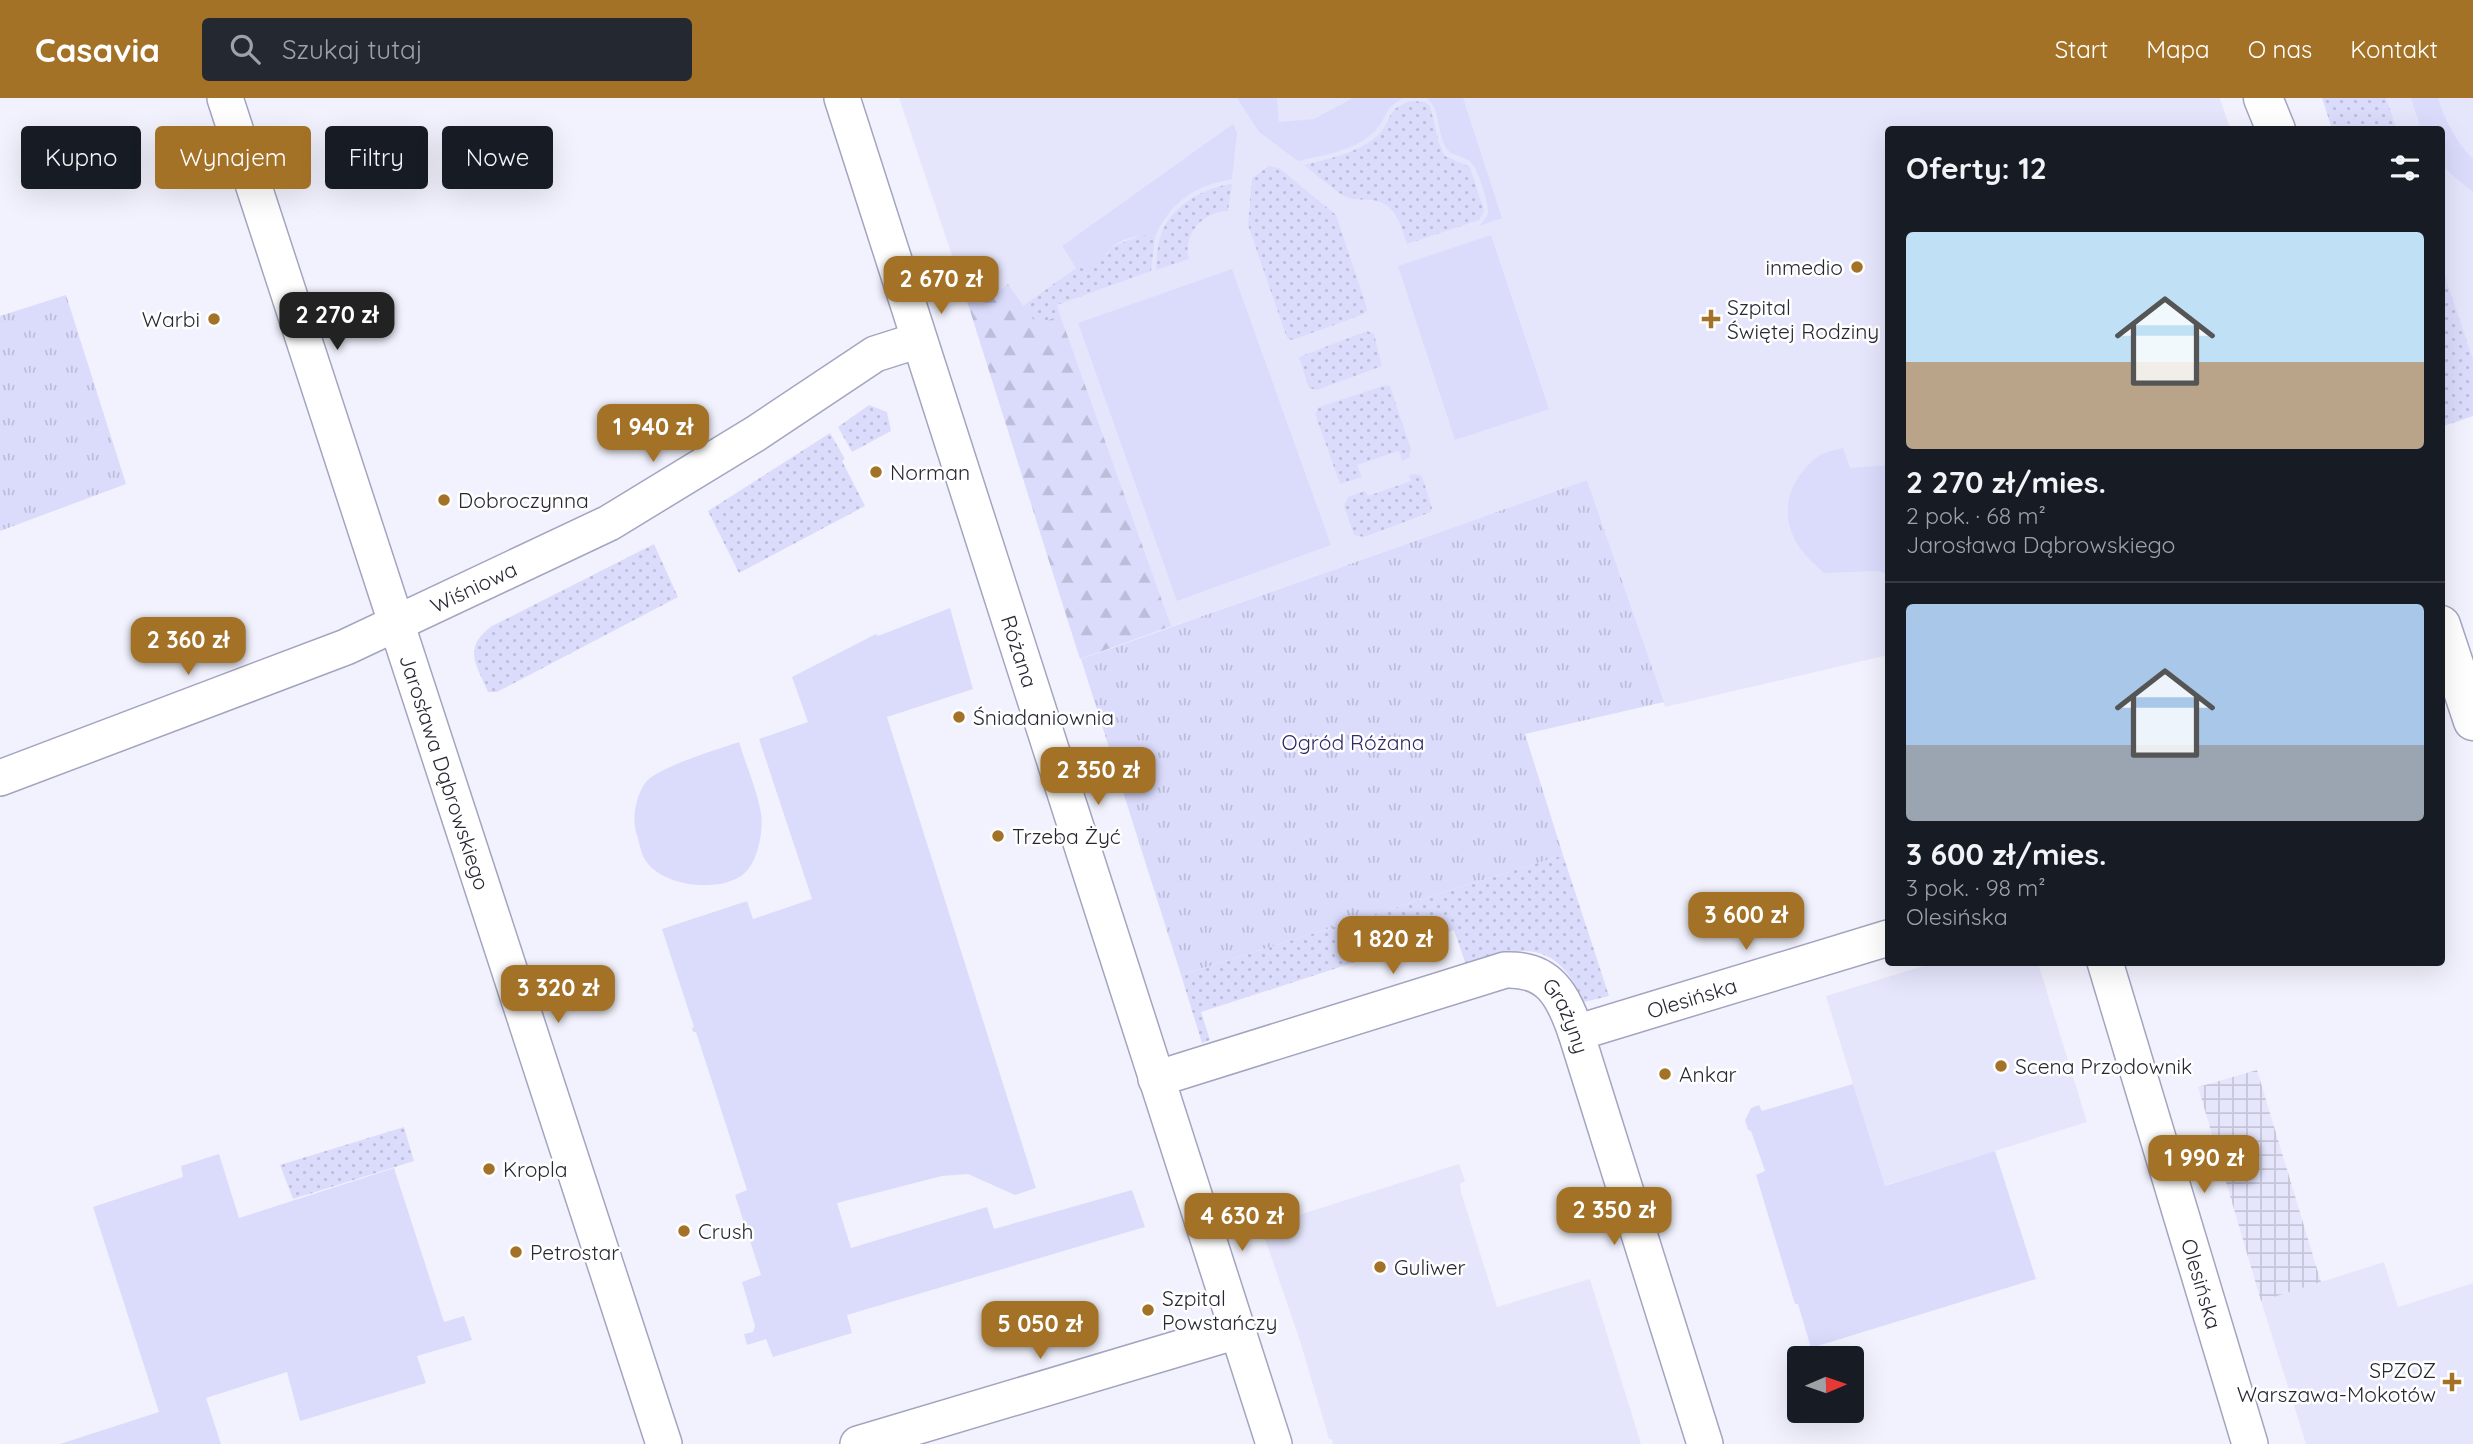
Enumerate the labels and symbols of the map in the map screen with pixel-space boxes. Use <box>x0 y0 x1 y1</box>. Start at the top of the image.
place label: inmedio <box>1765 254 1843 280</box>
pin: 2 670 zł <box>869 256 1013 316</box>
marker: inmedio <box>1849 259 1865 275</box>
pin: 2 270 zł <box>265 292 409 352</box>
place label: Szpital Świętej Rodziny <box>1727 294 1879 344</box>
place label: Warbi <box>142 306 200 332</box>
marker: Szpital Świętej Rodziny <box>1701 309 1721 329</box>
marker: Warbi <box>206 311 222 327</box>
pin: 1 940 zł <box>581 404 725 464</box>
place label: Norman <box>890 459 970 485</box>
marker: Norman <box>868 464 884 480</box>
place label: Dobroczynna <box>458 487 589 513</box>
marker: Dobroczynna <box>436 492 452 508</box>
street label: Wiśniowa <box>426 555 521 618</box>
street label: Różana <box>996 612 1043 691</box>
pin: 2 360 zł <box>116 618 260 677</box>
street label: Jarosława Dąbrowskiego <box>394 651 495 893</box>
place label: Śniadaniownia <box>973 704 1114 730</box>
marker: Śniadaniownia <box>951 709 967 725</box>
park label: Ogród Różana <box>1282 729 1424 755</box>
pin: 2 350 zł <box>1026 748 1170 807</box>
place label: Trzeba Żyć <box>1012 823 1121 849</box>
marker: Trzeba Żyć <box>990 828 1006 844</box>
pin: 3 600 zł <box>1674 892 1818 952</box>
pin: 1 820 zł <box>1321 916 1465 976</box>
pin: 3 320 zł <box>486 965 630 1025</box>
street label: Grażyny <box>1537 972 1595 1057</box>
street label: Olesińska <box>1644 972 1740 1024</box>
place label: Scena Przodownik <box>2015 1053 2192 1079</box>
marker: Scena Przodownik <box>1993 1058 2009 1074</box>
place label: Ankar <box>1679 1061 1737 1087</box>
marker: Ankar <box>1657 1066 1673 1082</box>
pin: 1 990 zł <box>2132 1136 2276 1195</box>
place label: Kropla <box>503 1156 568 1182</box>
marker: Kropla <box>481 1161 497 1177</box>
pin: 2 350 zł <box>1542 1188 1686 1247</box>
pin: 4 630 zł <box>1170 1194 1314 1253</box>
place label: Crush <box>698 1218 754 1244</box>
marker: Crush <box>676 1223 692 1239</box>
street label: Olesińska <box>2176 1236 2228 1332</box>
place label: Petrostar <box>530 1239 619 1265</box>
marker: Petrostar <box>508 1244 524 1260</box>
place label: Guliwer <box>1394 1254 1466 1280</box>
marker: Guliwer <box>1372 1259 1388 1275</box>
place label: Szpital Powstańczy <box>1162 1285 1277 1335</box>
pin: 5 050 zł <box>968 1302 1112 1361</box>
marker: Szpital Powstańczy <box>1140 1302 1156 1318</box>
north arrow <box>1787 1346 1864 1423</box>
place label: SPZOZ Warszawa-Mokotów <box>2237 1357 2436 1407</box>
marker: SPZOZ Warszawa-Mokotów <box>2442 1372 2462 1392</box>

